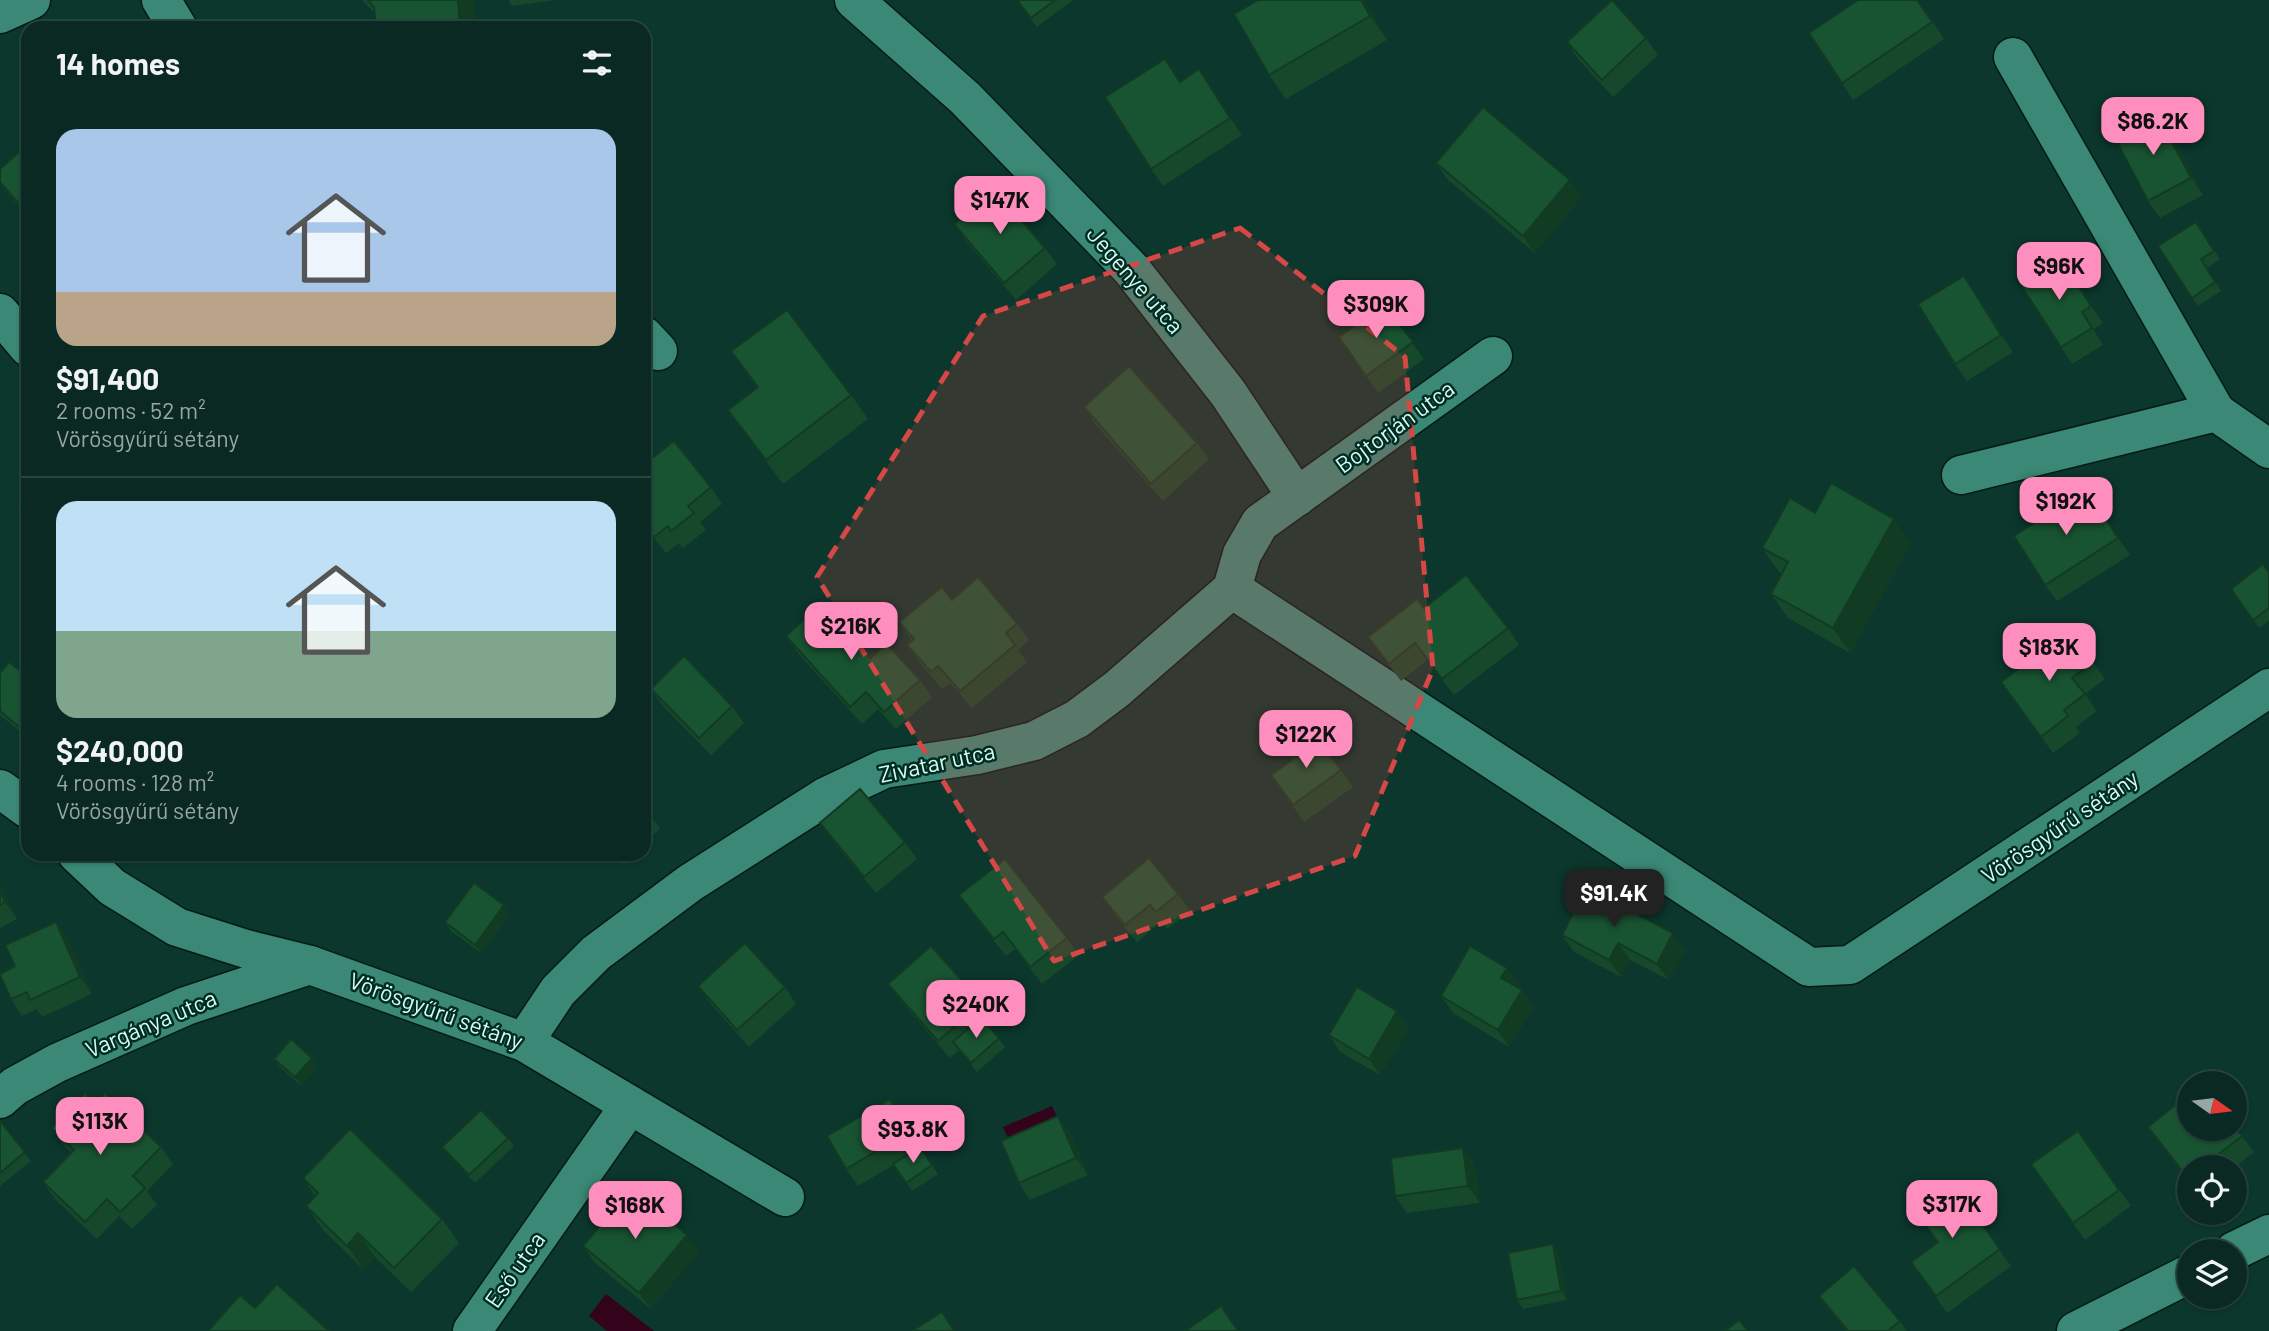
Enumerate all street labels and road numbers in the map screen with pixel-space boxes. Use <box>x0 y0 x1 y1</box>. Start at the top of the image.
street label: Jegenye utca <box>1081 220 1190 339</box>
street label: Bojtorján utca <box>1330 374 1459 479</box>
street label: Zivatar utca <box>876 736 997 788</box>
street label: Vörösgyűrű sétány <box>1976 763 2144 889</box>
street label: Vörösgyűrű sétány <box>346 966 528 1055</box>
street label: Vargánya utca <box>81 983 220 1063</box>
street label: Eső utca <box>478 1226 550 1313</box>

